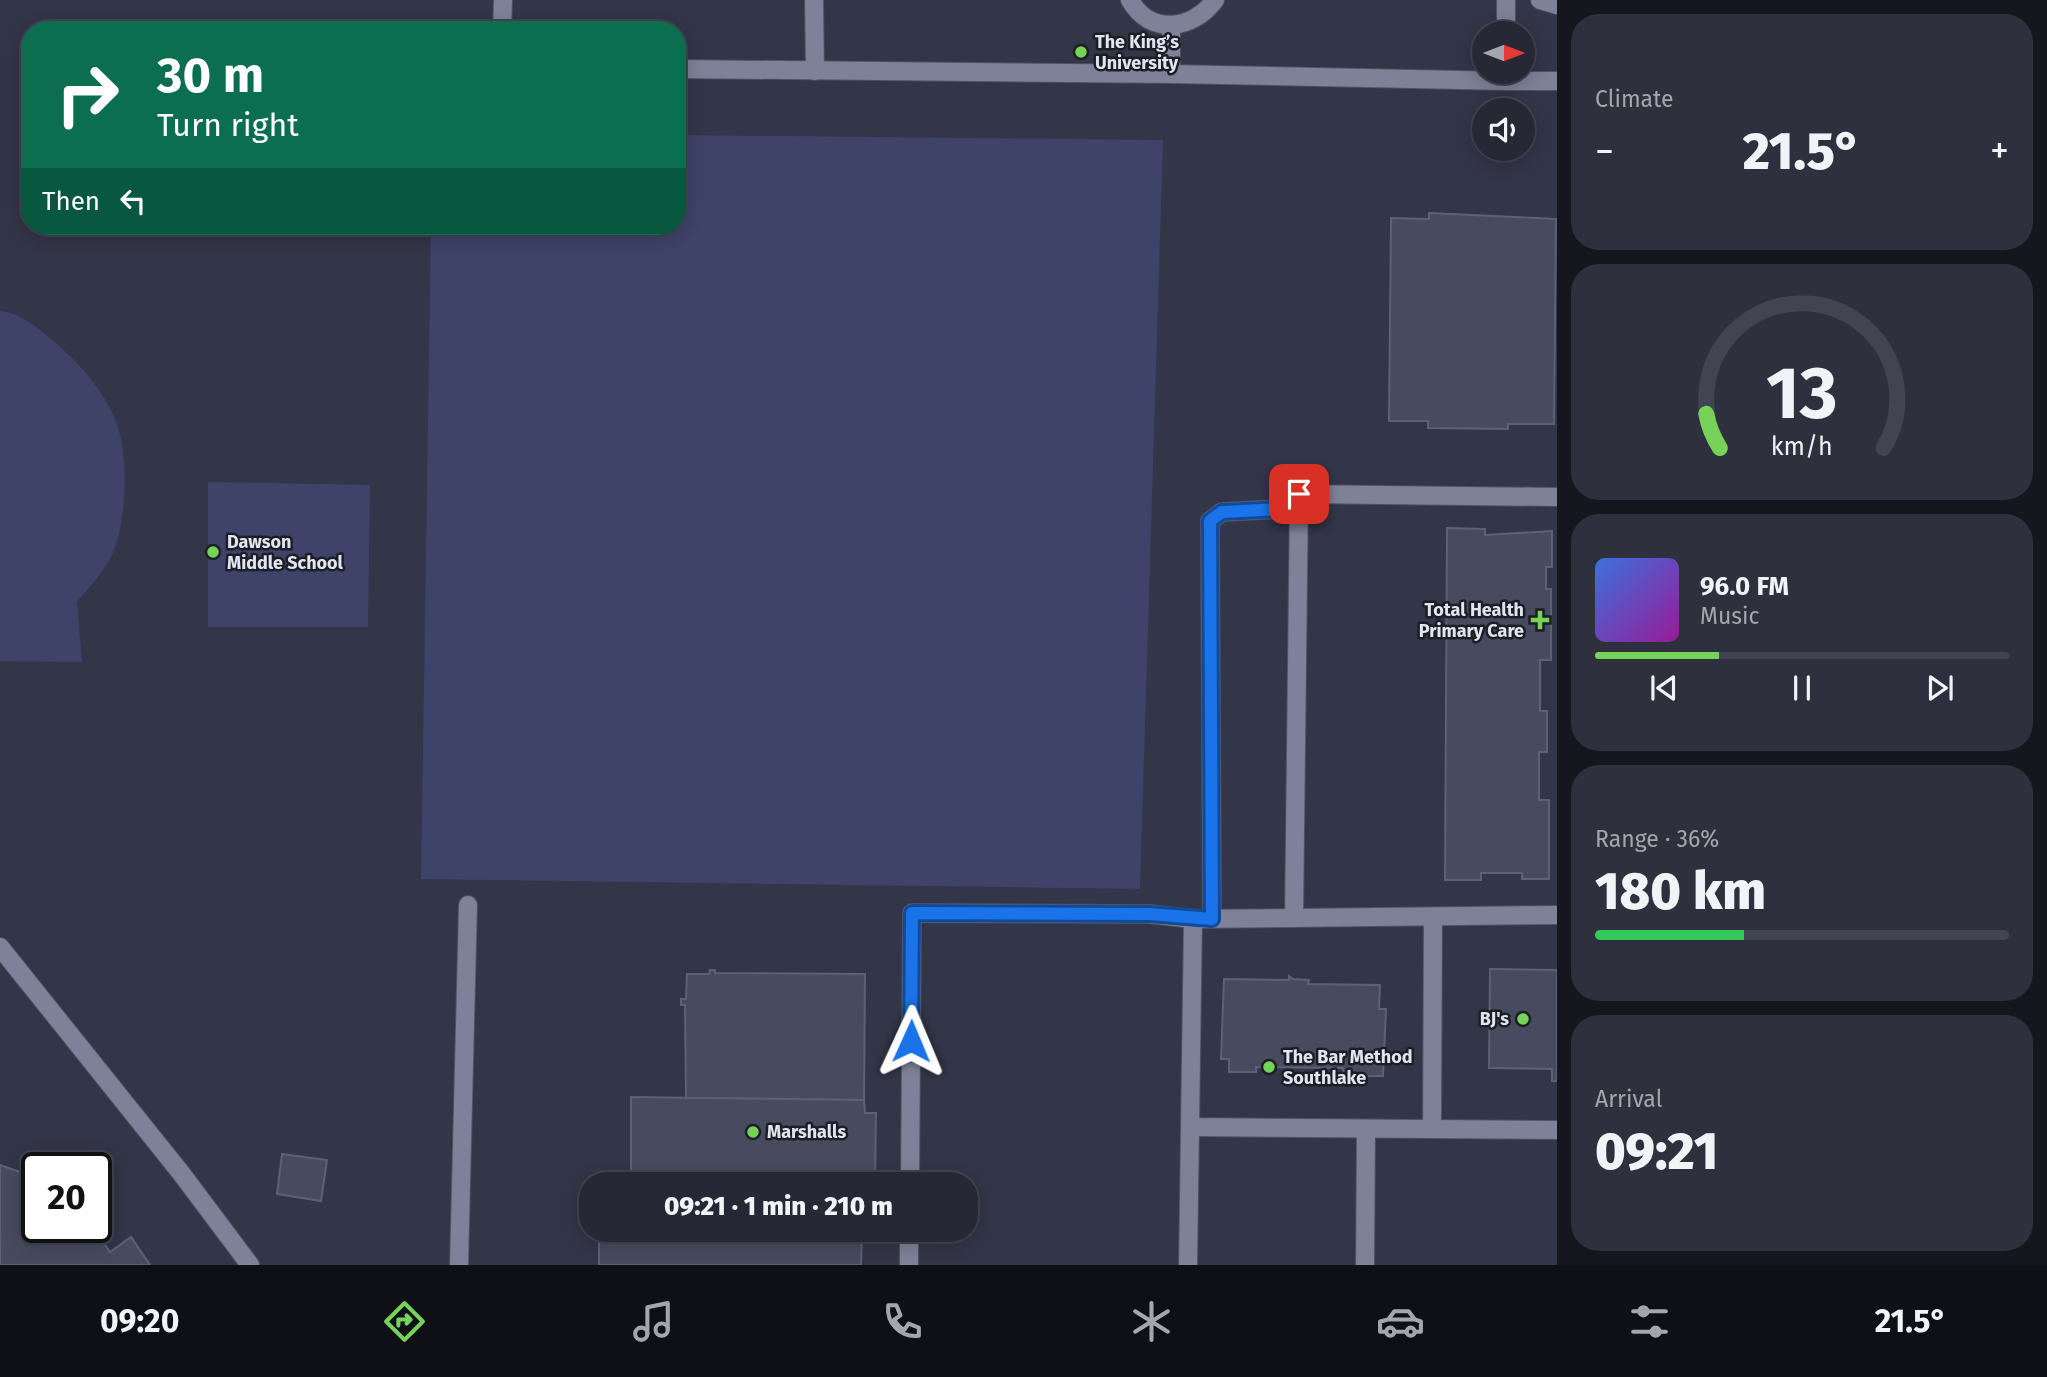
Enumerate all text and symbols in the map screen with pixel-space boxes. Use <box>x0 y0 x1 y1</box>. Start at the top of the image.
north arrow <box>1472 21 1535 84</box>
map controls <box>1472 21 1535 161</box>
place label: The King’s University <box>1095 31 1179 74</box>
marker: The King’s University <box>1073 44 1089 60</box>
text: 30 m <box>157 46 264 105</box>
icon: right <box>42 49 133 140</box>
text: Climate <box>1595 85 1674 113</box>
button: sound <box>1472 98 1535 161</box>
text: Turn right <box>157 106 299 144</box>
text: 21.5° <box>1743 120 1861 183</box>
text: − <box>1595 128 1614 174</box>
text: + <box>1990 128 2009 174</box>
icon: left <box>114 182 152 220</box>
text: Then <box>42 186 100 217</box>
text: 13 <box>1766 351 1838 438</box>
text: km/h <box>1771 432 1833 462</box>
pin <box>1269 464 1329 524</box>
icon: arrive <box>1280 475 1318 513</box>
place label: Dawson Middle School <box>227 531 344 574</box>
marker: Dawson Middle School <box>205 544 221 560</box>
text: 96.0 FM <box>1700 571 1789 602</box>
place label: Total Health Primary Care <box>1419 599 1524 642</box>
text: Music <box>1700 602 1760 630</box>
marker: Total Health Primary Care <box>1530 610 1550 630</box>
icon: previous <box>1645 669 1683 707</box>
icon: pause <box>1783 669 1821 707</box>
icon: next <box>1921 669 1959 707</box>
text: Range · 36% <box>1595 825 1719 853</box>
text: 180 km <box>1595 860 1766 923</box>
position arrow <box>874 1004 948 1078</box>
place label: BJ's <box>1480 1008 1509 1030</box>
marker: BJ's <box>1515 1011 1531 1027</box>
place label: The Bar Method Southlake <box>1283 1046 1413 1089</box>
marker: The Bar Method Southlake <box>1261 1059 1277 1075</box>
text: Arrival <box>1595 1085 1662 1113</box>
text: 09:21 <box>1595 1120 1718 1183</box>
place label: Marshalls <box>767 1121 846 1143</box>
marker: Marshalls <box>745 1124 761 1140</box>
speed limit sign: 20 <box>21 1152 112 1243</box>
text: 09:21 · 1 min · 210 m <box>664 1191 893 1222</box>
icon: directions <box>380 1297 429 1346</box>
icon: music <box>629 1297 678 1346</box>
icon: phone <box>878 1297 927 1346</box>
icon: climate <box>1127 1297 1176 1346</box>
icon: car <box>1376 1297 1425 1346</box>
icon: filters <box>1625 1297 1674 1346</box>
text: 09:20 <box>100 1302 179 1340</box>
text: 21.5° <box>1875 1302 1947 1340</box>

